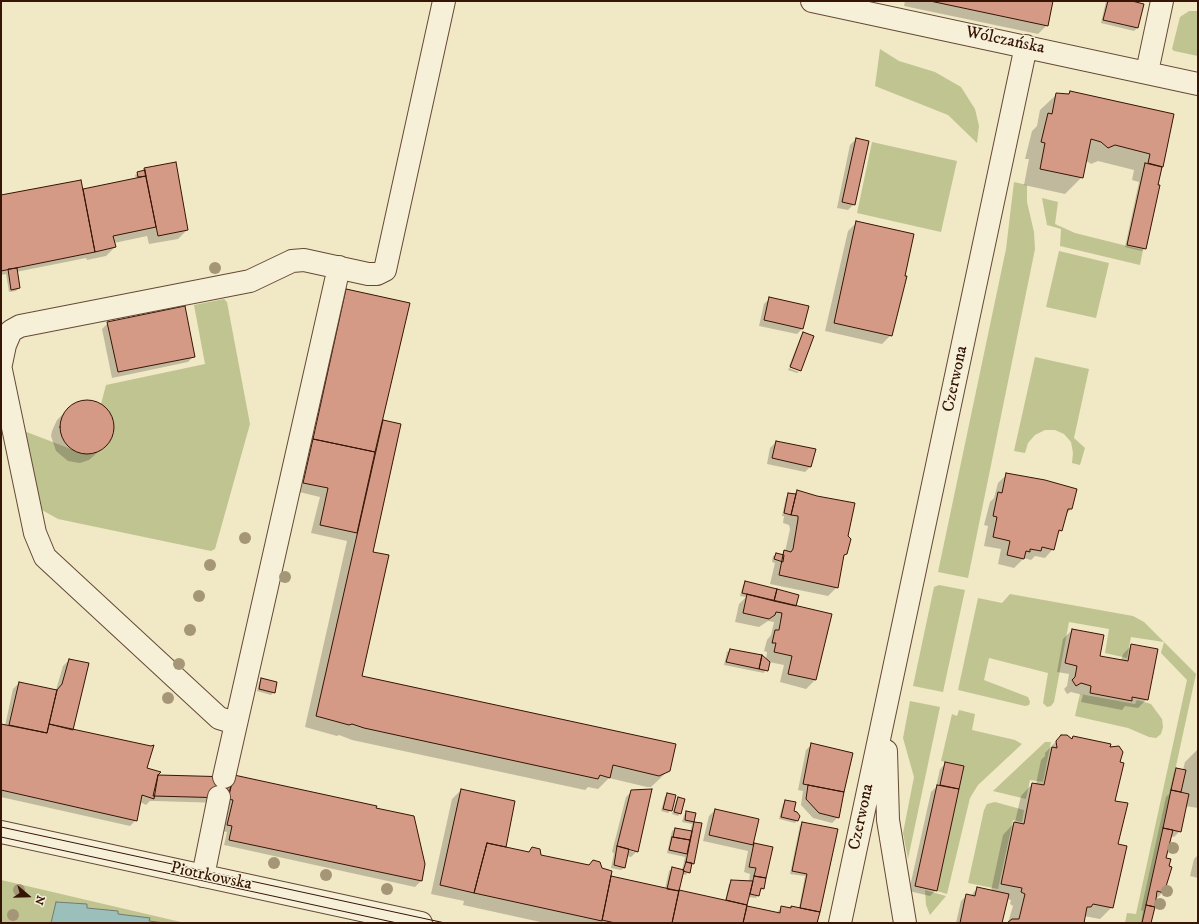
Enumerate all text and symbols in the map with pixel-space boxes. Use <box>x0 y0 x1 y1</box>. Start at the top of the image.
street label: Wólczańska <box>964 23 1046 59</box>
street label: Czerwona <box>939 344 973 414</box>
street label: Czerwona <box>845 782 879 852</box>
street label: Piotrkowska <box>168 858 254 896</box>
north arrow <box>8 876 48 916</box>
text: N <box>31 893 47 907</box>

